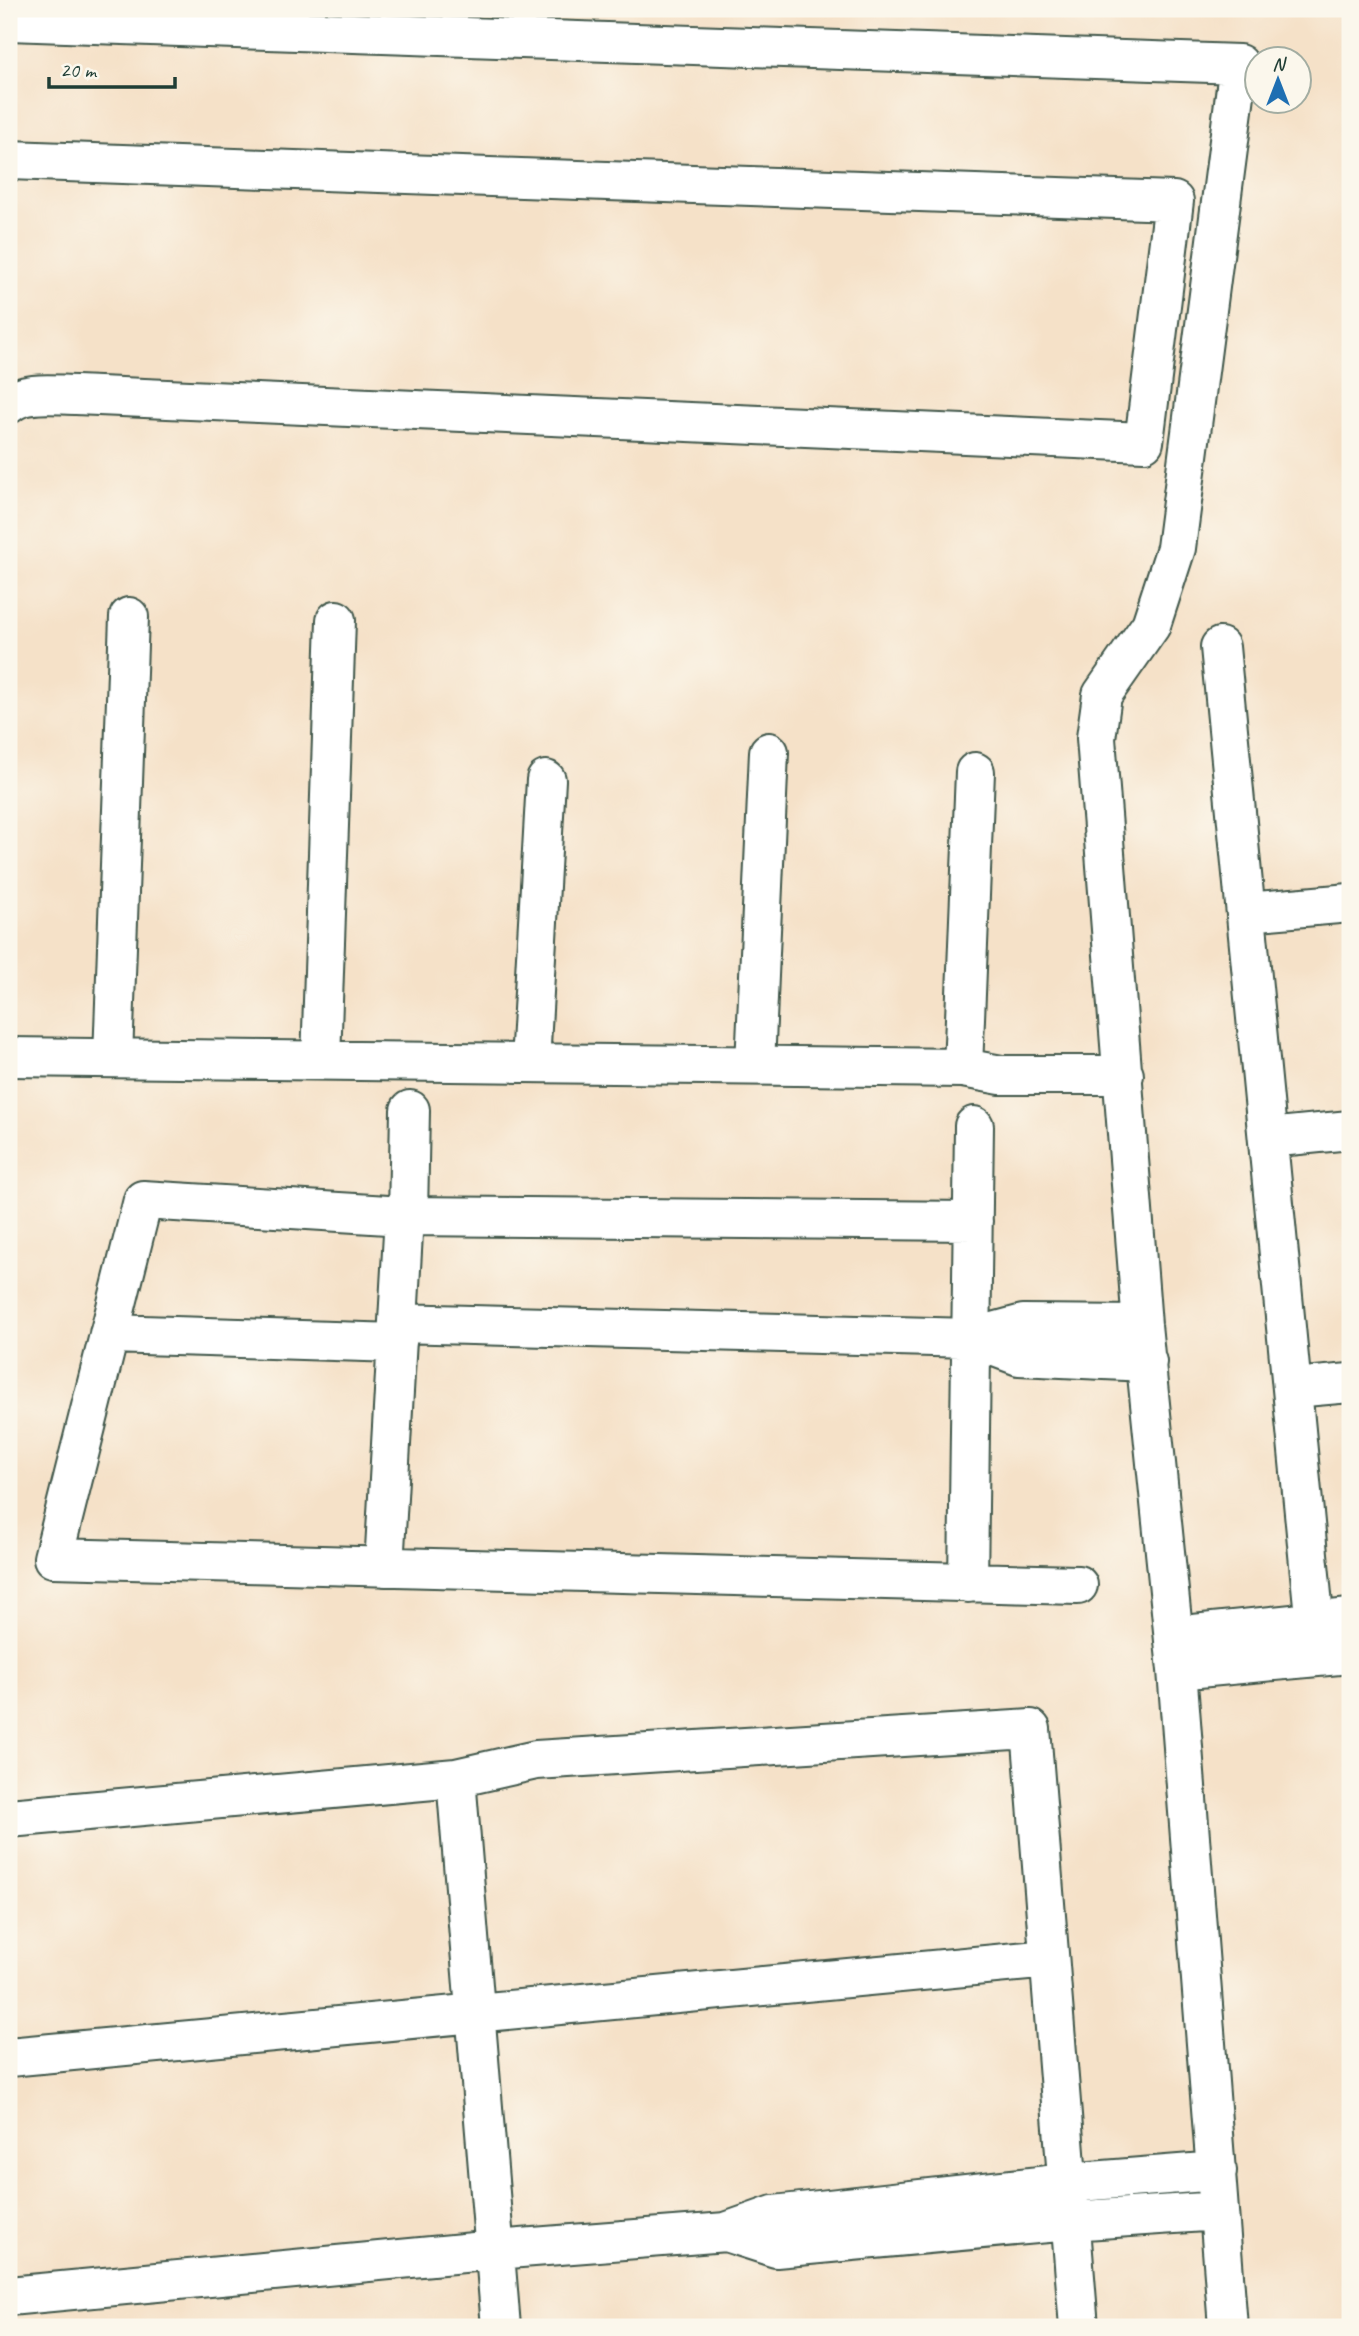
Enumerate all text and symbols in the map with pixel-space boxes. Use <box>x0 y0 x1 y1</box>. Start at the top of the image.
scale bar <box>49 46 175 90</box>
north arrow <box>1244 46 1314 116</box>
text: N <box>1272 52 1287 76</box>
text: 20 m <box>60 57 98 83</box>

